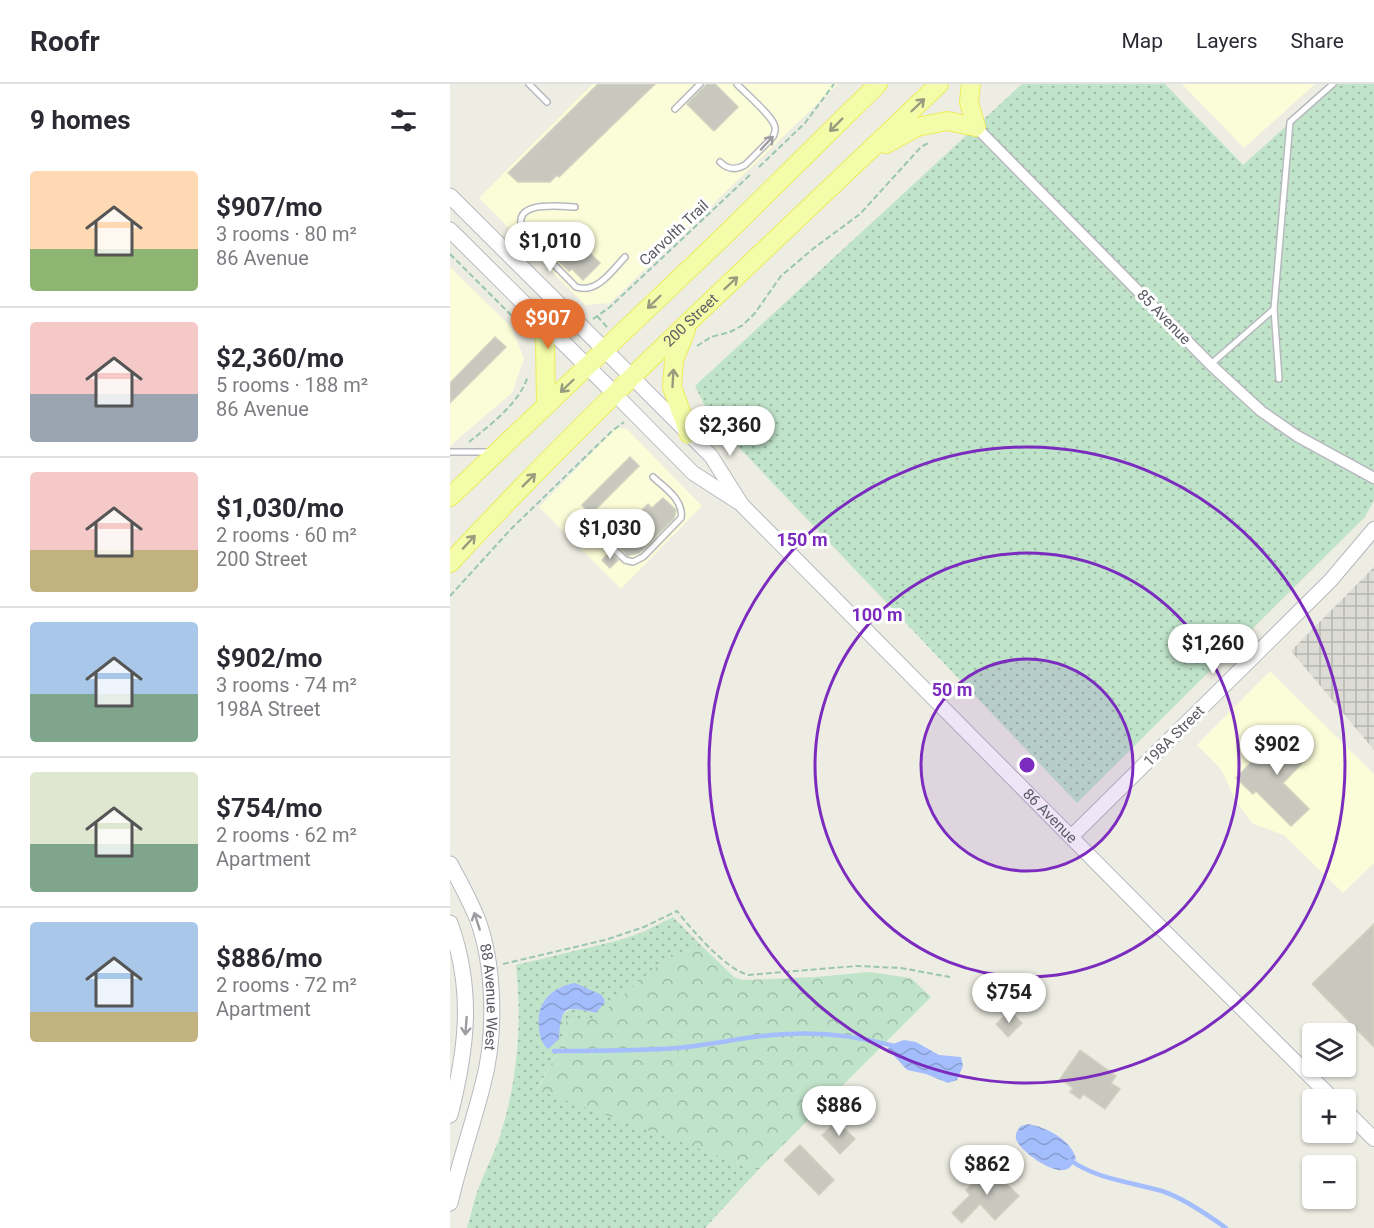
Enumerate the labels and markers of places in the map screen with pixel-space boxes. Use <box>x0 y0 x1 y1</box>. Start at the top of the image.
pin: $1,010 <box>501 222 599 273</box>
pin: $907 <box>512 299 584 350</box>
pin: $2,360 <box>681 406 779 457</box>
pin: $1,030 <box>561 509 659 560</box>
pin: $1,260 <box>1164 624 1262 675</box>
pin: $902 <box>1241 725 1313 776</box>
centre of rings <box>1017 755 1037 775</box>
pin: $754 <box>973 973 1045 1024</box>
pin: $886 <box>803 1086 875 1137</box>
pin: $862 <box>951 1145 1023 1196</box>

